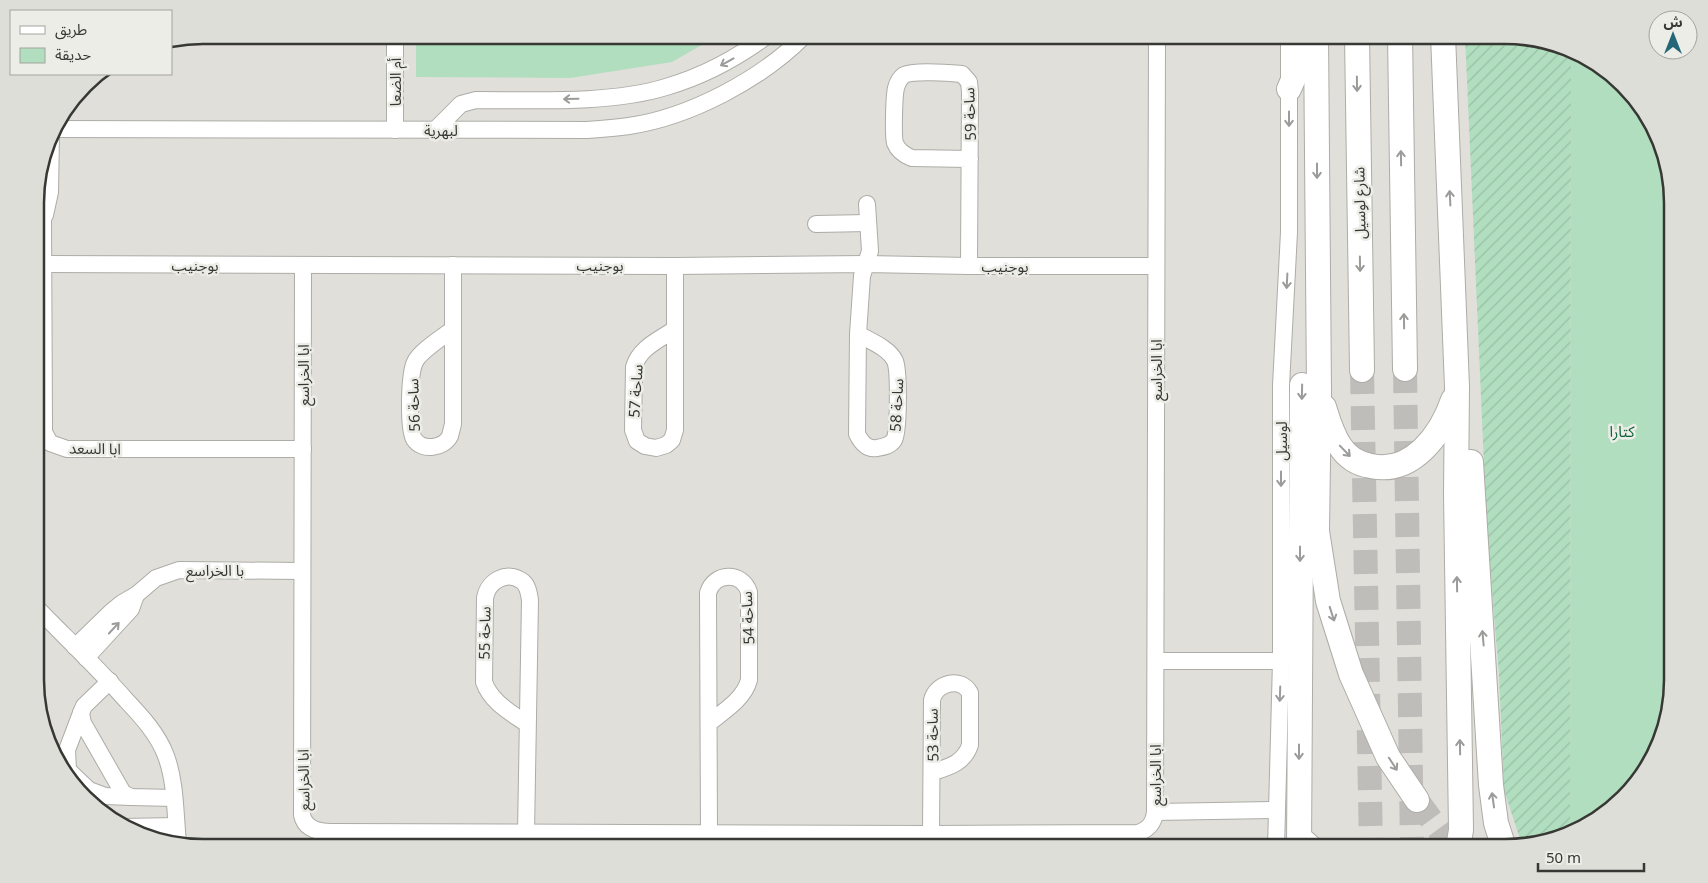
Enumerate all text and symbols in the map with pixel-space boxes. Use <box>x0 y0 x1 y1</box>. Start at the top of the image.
legend <box>10 10 172 75</box>
north arrow <box>1648 10 1698 60</box>
text: ش <box>1663 12 1683 31</box>
text: طريق <box>55 19 87 40</box>
text: حديقة <box>55 44 91 64</box>
street label: أم الضعا <box>385 57 407 106</box>
one-way arrow <box>721 57 735 67</box>
one-way arrow <box>1352 75 1362 91</box>
street label: ساحة 59 <box>958 87 980 141</box>
one-way arrow <box>563 94 580 104</box>
one-way arrow <box>1284 110 1294 126</box>
street label: لبهرية <box>424 120 458 140</box>
one-way arrow <box>1397 150 1406 166</box>
one-way arrow <box>1312 162 1322 179</box>
street label: شارع لوسيل <box>1348 166 1373 239</box>
one-way arrow <box>1445 190 1454 206</box>
street label: بوجنيب <box>171 255 219 275</box>
street label: بوجنيب <box>576 255 624 275</box>
one-way arrow <box>1355 255 1365 271</box>
street label: بوجنيب <box>981 256 1029 276</box>
one-way arrow <box>1283 273 1292 289</box>
one-way arrow <box>1399 313 1409 329</box>
street label: ابا الخراسع <box>1146 339 1169 401</box>
street label: ابا الخراسع <box>293 344 316 406</box>
street label: ساحة 57 <box>623 363 647 418</box>
street label: ساحة 56 <box>402 378 424 432</box>
street label: ساحة 58 <box>885 378 907 432</box>
one-way arrow <box>1297 384 1307 400</box>
street label: لوسيل <box>1271 421 1291 461</box>
park label: كتارا <box>1610 421 1635 441</box>
street label: ابا السعد <box>69 438 121 458</box>
one-way arrow <box>1339 445 1351 458</box>
one-way arrow <box>1276 470 1286 486</box>
one-way arrow <box>1295 546 1305 562</box>
street label: با الخراسع <box>186 560 244 583</box>
one-way arrow <box>1452 577 1462 593</box>
street label: ساحة 54 <box>736 591 758 645</box>
one-way arrow <box>1327 605 1337 621</box>
street label: ساحة 55 <box>474 606 494 660</box>
one-way arrow <box>108 622 120 635</box>
one-way arrow <box>1478 630 1488 646</box>
one-way arrow <box>1275 685 1285 701</box>
street label: ساحة 53 <box>922 708 942 762</box>
one-way arrow <box>1455 739 1465 756</box>
street label: ابا الخراسع <box>1145 744 1168 806</box>
one-way arrow <box>1294 744 1304 760</box>
street label: ابا الخراسع <box>292 749 317 811</box>
one-way arrow <box>1388 757 1398 771</box>
one-way arrow <box>1488 793 1498 809</box>
scale bar <box>1538 840 1644 872</box>
text: 50 m <box>1546 847 1581 867</box>

